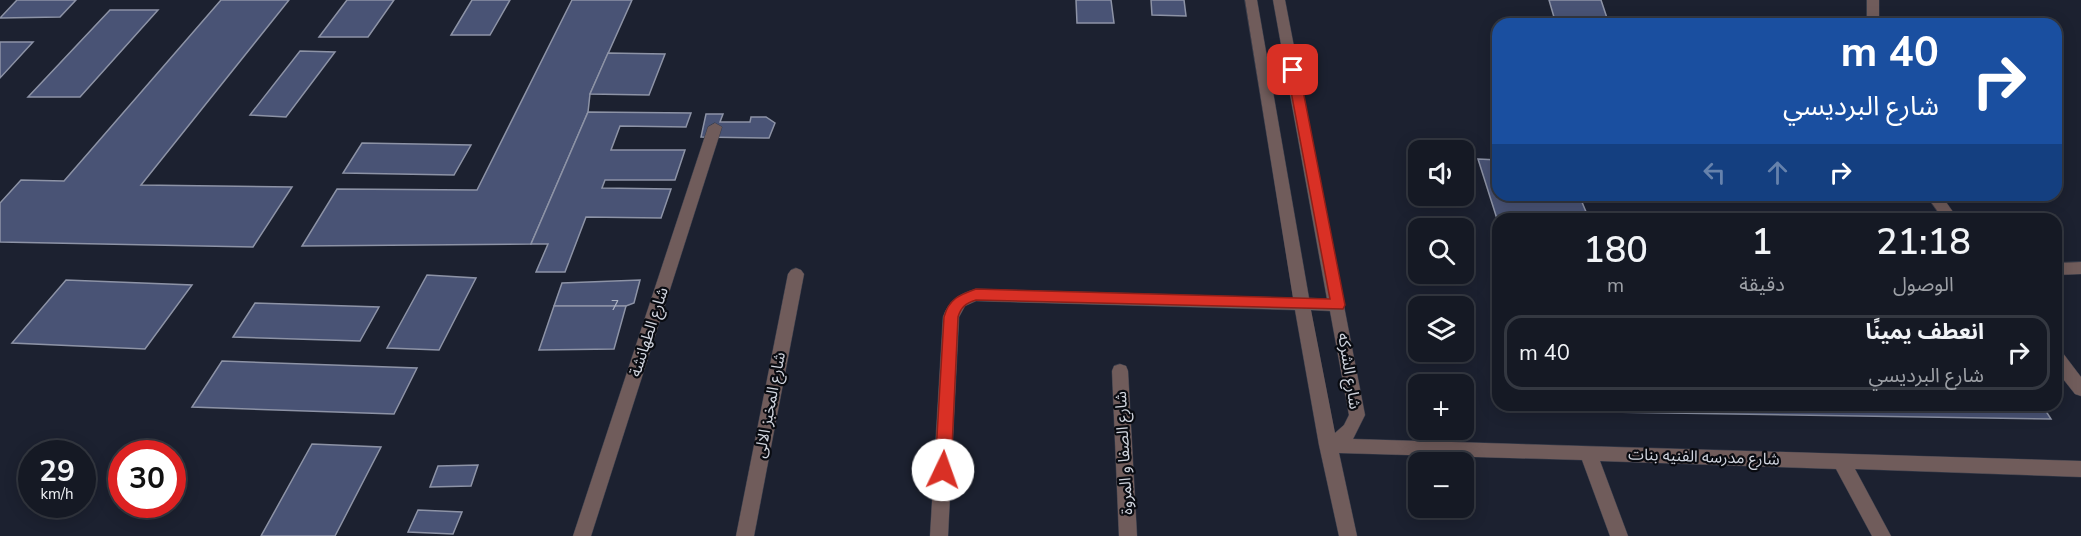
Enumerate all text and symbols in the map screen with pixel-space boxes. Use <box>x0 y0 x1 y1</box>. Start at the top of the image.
text: 40 m <box>1840 24 1939 81</box>
icon: right <box>1960 42 2038 120</box>
pin <box>1267 44 1318 95</box>
icon: arrive <box>1276 53 1309 86</box>
text: شارع البرديسي <box>1783 88 1939 125</box>
map controls <box>1408 140 1474 518</box>
button: sound <box>1408 140 1474 206</box>
icon: left <box>1698 156 1731 189</box>
icon: ahead <box>1761 156 1794 189</box>
icon: right <box>1824 156 1857 189</box>
button: search <box>1408 218 1474 284</box>
text: 1 <box>1751 218 1773 267</box>
text: 21:18 <box>1876 218 1971 267</box>
text: 180 <box>1583 226 1648 275</box>
text: دقيقة <box>1739 271 1785 298</box>
text: الوصول <box>1893 271 1954 298</box>
text: m <box>1607 272 1624 299</box>
street label: شارع الطهانشة <box>624 284 675 380</box>
house number: 7 <box>611 296 619 315</box>
button: layers <box>1408 296 1474 362</box>
text: انعطف يمينًا <box>1866 317 1984 347</box>
street label: شارع الشركه <box>1331 331 1366 411</box>
icon: right <box>2002 336 2035 369</box>
text: 40 m <box>1519 338 1570 368</box>
street label: شارع المخبز الالى <box>749 350 792 460</box>
text: شارع البرديسي <box>1869 362 1984 389</box>
button: + <box>1408 374 1474 440</box>
street label: شارع الصفا و المروة <box>1110 391 1139 515</box>
position arrow <box>911 438 975 502</box>
speed limit sign: 30 <box>108 440 186 518</box>
street label: شارع مدرسه الفنيه بنات <box>1628 443 1780 472</box>
text: 29 <box>39 451 75 492</box>
button: − <box>1408 452 1474 518</box>
text: km/h <box>40 484 74 504</box>

